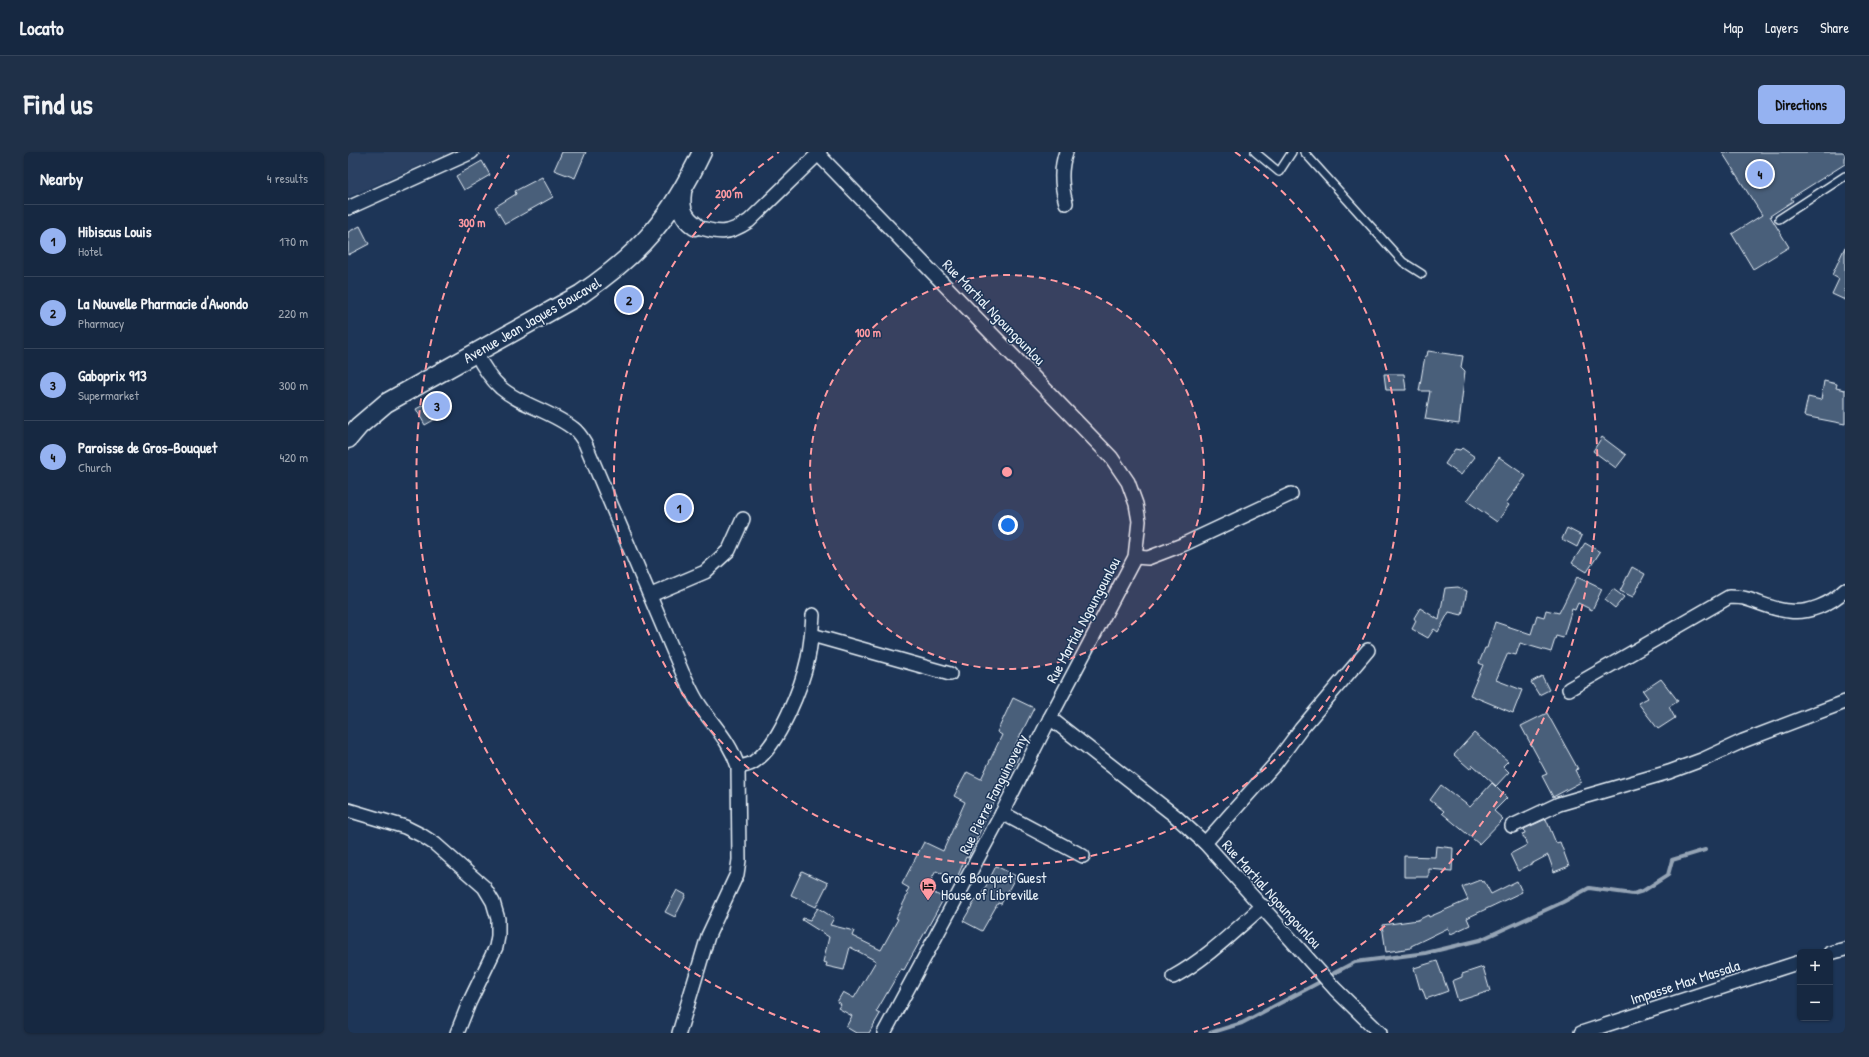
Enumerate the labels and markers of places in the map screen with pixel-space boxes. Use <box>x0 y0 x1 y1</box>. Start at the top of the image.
pin: 4 <box>1747 159 1773 189</box>
pin: 2 <box>616 285 642 315</box>
pin: 3 <box>424 391 450 421</box>
centre of rings <box>1000 465 1014 479</box>
pin: 1 <box>666 493 692 523</box>
place label: Gros Bouquet Guest House of Libreville <box>941 867 1047 905</box>
hotel icon: Gros Bouquet Guest House of Libreville <box>918 876 938 901</box>

